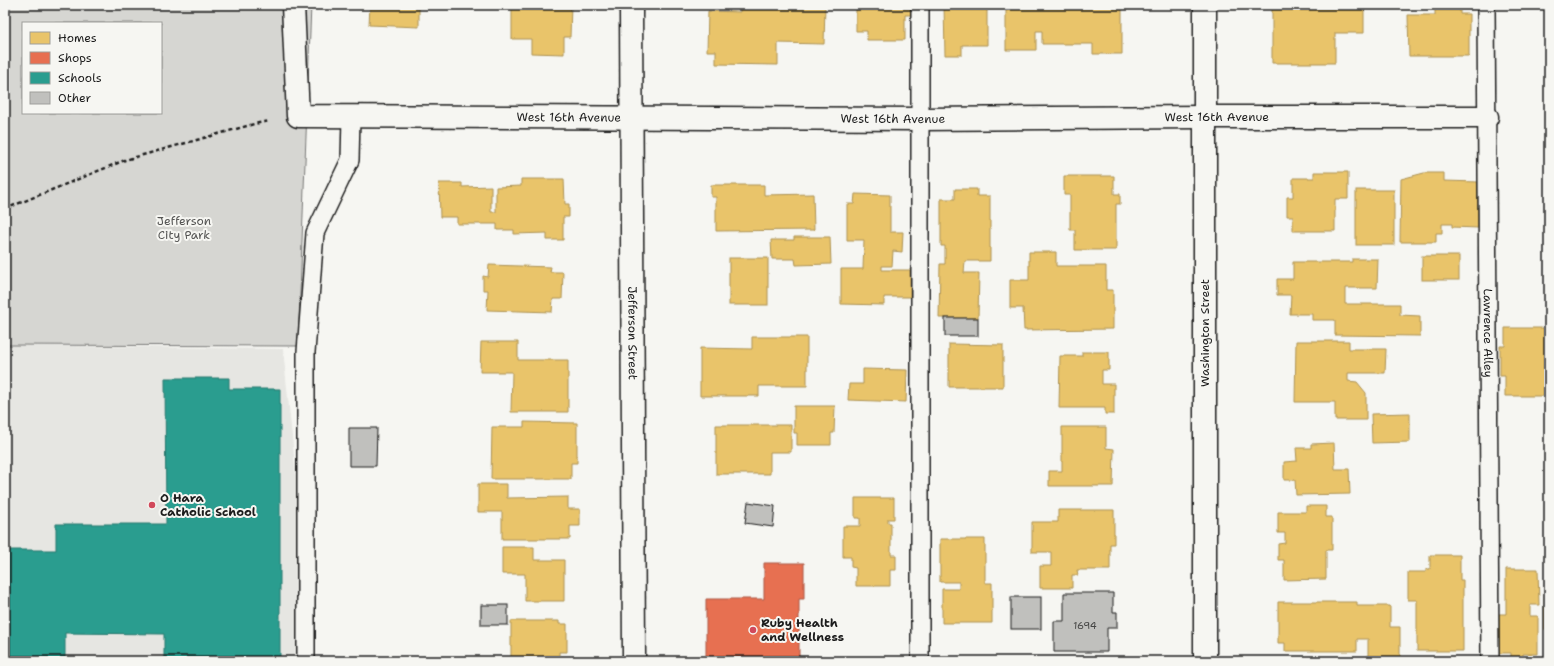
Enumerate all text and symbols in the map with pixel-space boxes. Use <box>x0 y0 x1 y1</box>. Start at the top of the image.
legend <box>22 22 162 114</box>
text: Homes <box>58 30 97 46</box>
text: Shops <box>58 50 92 66</box>
text: Schools <box>58 70 102 86</box>
text: Other <box>58 90 92 106</box>
street label: West 16th Avenue <box>517 109 621 126</box>
street label: West 16th Avenue <box>1165 109 1269 125</box>
street label: West 16th Avenue <box>841 111 945 127</box>
park label: Jefferson City Park <box>157 213 211 243</box>
street label: Washington Street <box>1197 279 1213 387</box>
street label: Jefferson Street <box>624 286 641 380</box>
street label: Lawrence Alley <box>1480 288 1496 378</box>
place label: O Hara Catholic School <box>160 490 256 520</box>
marker: O Hara Catholic School <box>147 500 157 510</box>
place label: Ruby Health and Wellness <box>761 615 844 645</box>
house number: 1694 <box>1073 619 1097 632</box>
marker: Ruby Health and Wellness <box>748 625 758 635</box>

